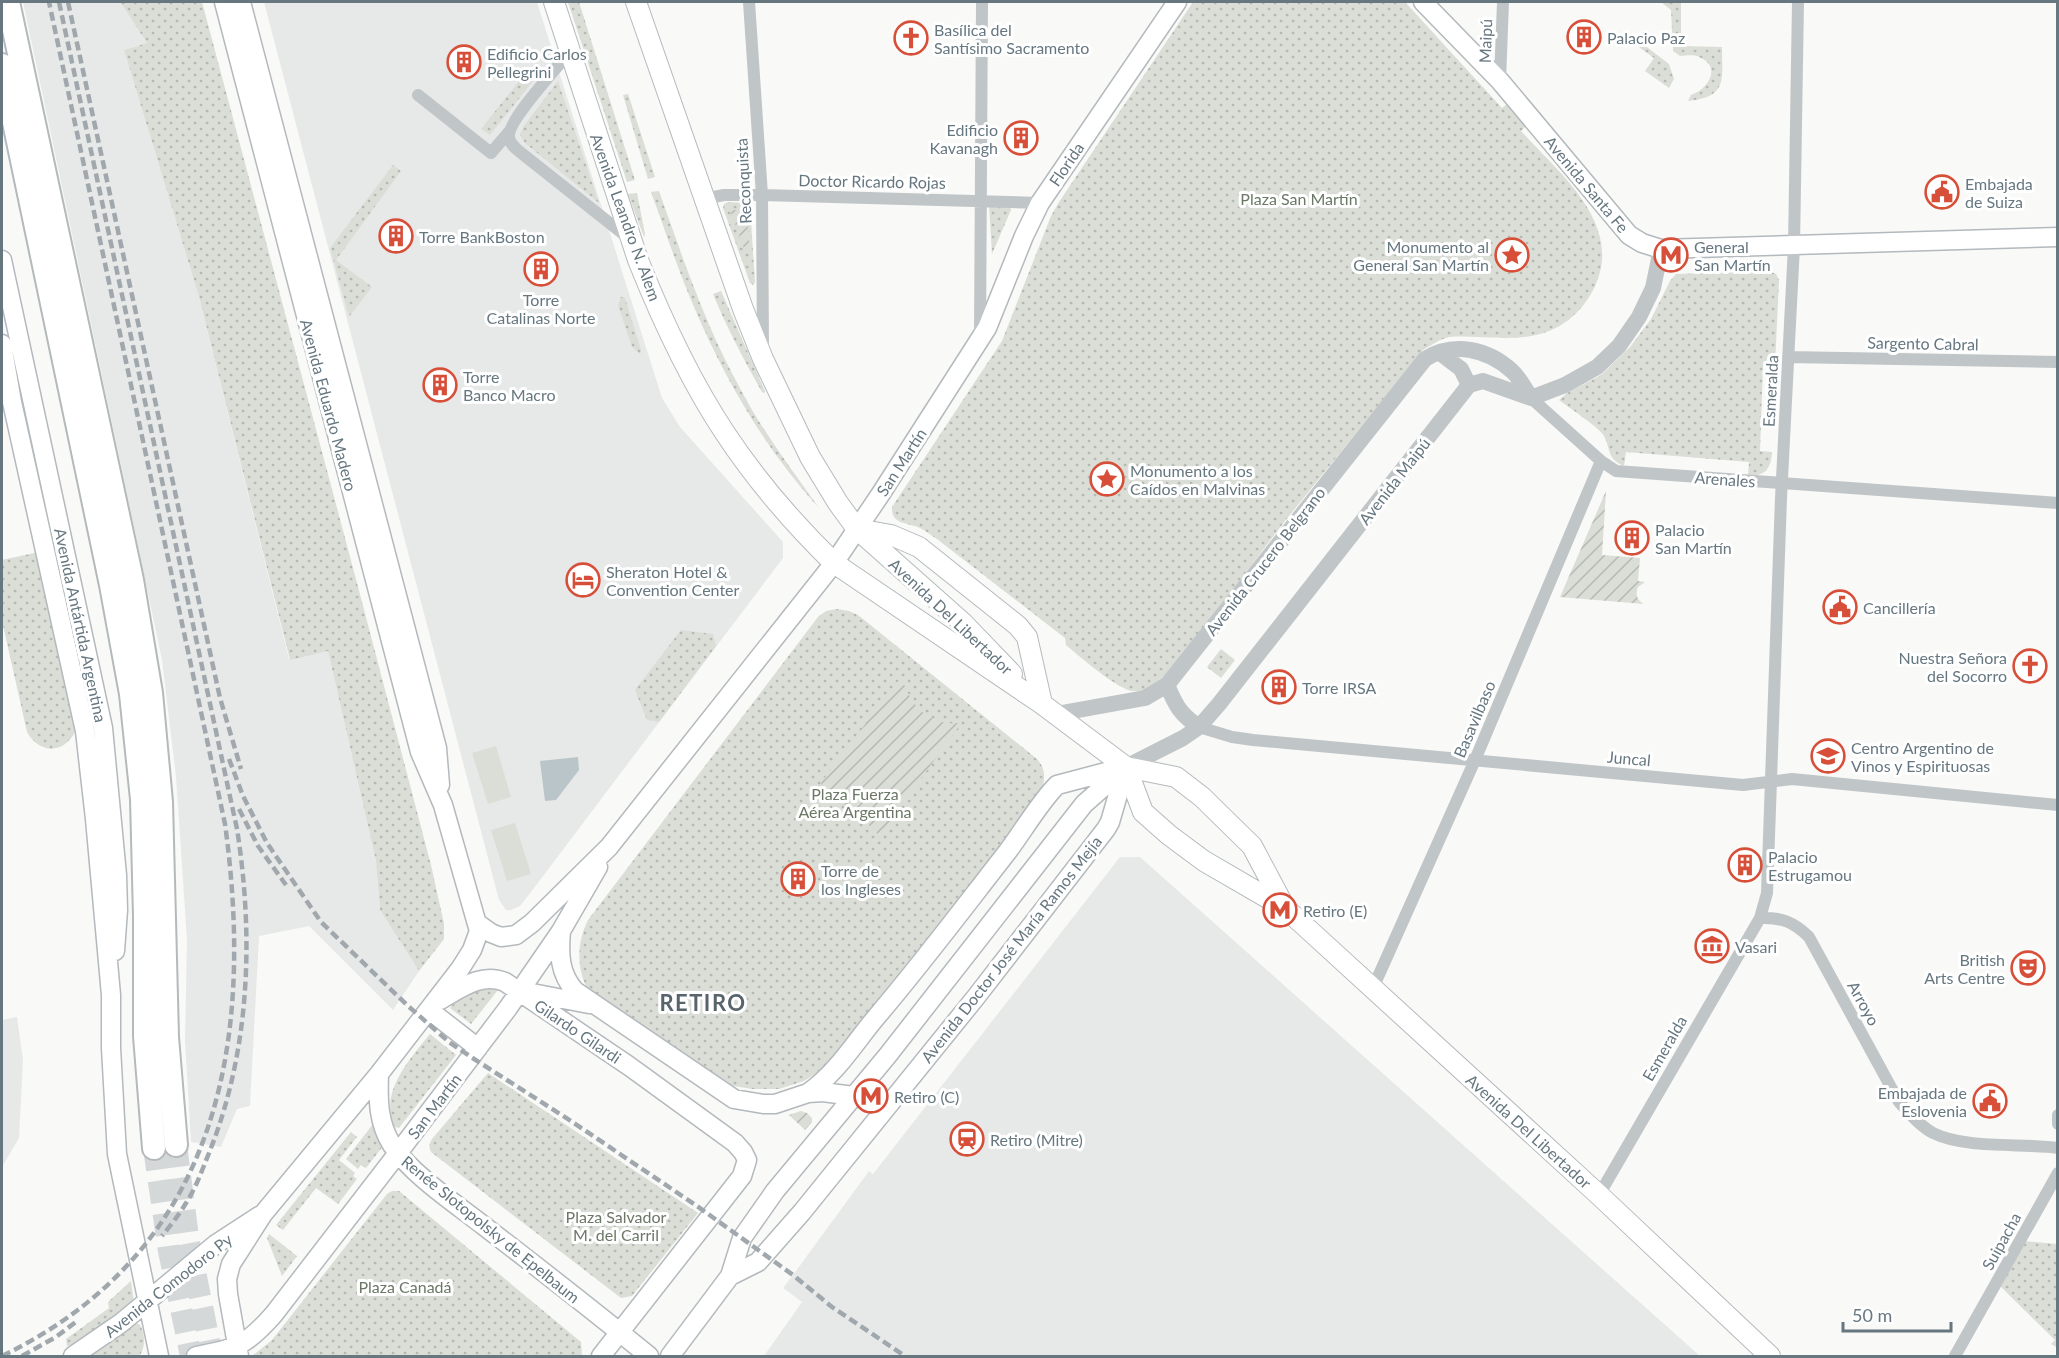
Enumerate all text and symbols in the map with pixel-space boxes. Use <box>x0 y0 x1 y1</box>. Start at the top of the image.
street label: Maipú <box>1475 19 1495 63</box>
building icon: Palacio Paz <box>1566 19 1602 55</box>
church icon: Basílica del Santísimo Sacramento <box>893 20 929 56</box>
place label: Basílica del Santísimo Sacramento <box>934 20 1089 57</box>
place label: Palacio Paz <box>1607 28 1685 47</box>
building icon: Edificio Carlos Pellegrini <box>446 44 482 80</box>
place label: Edificio Carlos Pellegrini <box>487 44 587 81</box>
place label: Edificio Kavanagh <box>930 120 998 157</box>
building icon: Edificio Kavanagh <box>1003 120 1039 156</box>
street label: Avenida Leandro N. Alem <box>587 131 665 303</box>
street label: Avenida Santa Fe <box>1541 132 1633 236</box>
street label: Reconquista <box>731 138 755 224</box>
street label: Florida <box>1045 139 1087 189</box>
street label: Doctor Ricardo Rojas <box>798 170 946 192</box>
public building icon: Embajada de Suiza <box>1924 174 1960 210</box>
place label: Embajada de Suiza <box>1965 174 2033 211</box>
park label: Plaza San Martín <box>1240 189 1358 208</box>
building icon: Torre BankBoston <box>378 218 414 254</box>
place label: Torre BankBoston <box>419 227 545 246</box>
place label: Monumento al General San Martín <box>1353 237 1489 274</box>
place icon: Monumento al General San Martín <box>1494 237 1530 273</box>
metro station icon: General San Martín <box>1653 237 1689 273</box>
place label: General San Martín <box>1694 237 1771 274</box>
building icon: Torre Catalinas Norte <box>523 251 559 287</box>
place label: Torre Catalinas Norte <box>487 290 595 327</box>
street label: Avenida Eduardo Madero <box>297 317 361 493</box>
street label: Sargento Cabral <box>1867 333 1979 353</box>
street label: Esmeralda <box>1759 355 1781 427</box>
building icon: Torre Banco Macro <box>422 367 458 403</box>
place label: Torre Banco Macro <box>463 367 556 404</box>
street label: San Martín <box>872 425 930 499</box>
street label: Avenida Maipú <box>1354 434 1434 528</box>
place icon: Monumento a los Caídos en Malvinas <box>1089 461 1125 497</box>
place label: Monumento a los Caídos en Malvinas <box>1130 461 1265 498</box>
street label: Arenales <box>1694 467 1756 491</box>
street label: Avenida Crucero Belgrano <box>1201 483 1329 639</box>
building icon: Palacio San Martín <box>1614 520 1650 556</box>
place label: Palacio San Martín <box>1655 520 1732 557</box>
street label: Avenida Antártida Argentina <box>51 526 111 724</box>
street label: Avenida Del Libertador <box>885 554 1017 678</box>
hotel icon: Sheraton Hotel & Convention Center <box>565 562 601 598</box>
place label: Sheraton Hotel & Convention Center <box>606 562 740 599</box>
public building icon: Cancillería <box>1822 589 1858 625</box>
place label: Cancillería <box>1863 598 1936 617</box>
place label: Nuestra Señora del Socorro <box>1898 648 2007 685</box>
church icon: Nuestra Señora del Socorro <box>2012 648 2048 684</box>
building icon: Torre IRSA <box>1261 669 1297 705</box>
place label: Torre IRSA <box>1302 678 1376 697</box>
street label: Basavilbaso <box>1449 678 1499 760</box>
school or university icon: Centro Argentino de Vinos y Espirituosas <box>1810 738 1846 774</box>
place label: Centro Argentino de Vinos y Espirituosas <box>1851 738 1994 775</box>
street label: Juncal <box>1606 747 1652 769</box>
park label: Plaza Fuerza Aérea Argentina <box>798 784 912 821</box>
street label: Avenida Doctor José María Ramos Mejía <box>917 832 1105 1066</box>
building icon: Palacio Estrugamou <box>1727 847 1763 883</box>
place label: Palacio Estrugamou <box>1768 847 1852 884</box>
building icon: Torre de los Ingleses <box>780 861 816 897</box>
place label: Torre de los Ingleses <box>821 861 901 898</box>
metro station icon: Retiro (E) <box>1262 892 1298 928</box>
place label: Retiro (E) <box>1303 901 1367 920</box>
museum icon: Vasari <box>1694 928 1730 964</box>
place label: Vasari <box>1735 937 1777 956</box>
place label: British Arts Centre <box>1924 950 2005 987</box>
theatre icon: British Arts Centre <box>2010 950 2046 986</box>
street label: Arroyo <box>1844 977 1884 1029</box>
district label: RETIRO <box>659 989 747 1016</box>
street label: Gilardo Gilardi <box>531 995 625 1067</box>
street label: Esmeralda <box>1638 1012 1690 1084</box>
street label: San Martín <box>403 1070 465 1142</box>
street label: Avenida Del Libertador <box>1463 1070 1596 1192</box>
metro station icon: Retiro (C) <box>853 1078 889 1114</box>
place label: Embajada de Eslovenia <box>1878 1083 1967 1120</box>
public building icon: Embajada de Eslovenia <box>1972 1083 2008 1119</box>
place label: Retiro (C) <box>894 1087 959 1106</box>
station icon: Retiro (Mitre) <box>949 1121 985 1157</box>
place label: Retiro (Mitre) <box>990 1130 1083 1149</box>
street label: Renée Slotopolsky de Epelbaum <box>398 1151 584 1307</box>
park label: Plaza Salvador M. del Carril <box>566 1207 667 1244</box>
street label: Suipacha <box>1977 1209 2025 1273</box>
street label: Avenida Comodoro Py <box>100 1229 236 1341</box>
park label: Plaza Canadá <box>359 1277 452 1296</box>
scale bar <box>1843 1295 1951 1333</box>
text: 50 m <box>1852 1304 1892 1326</box>

